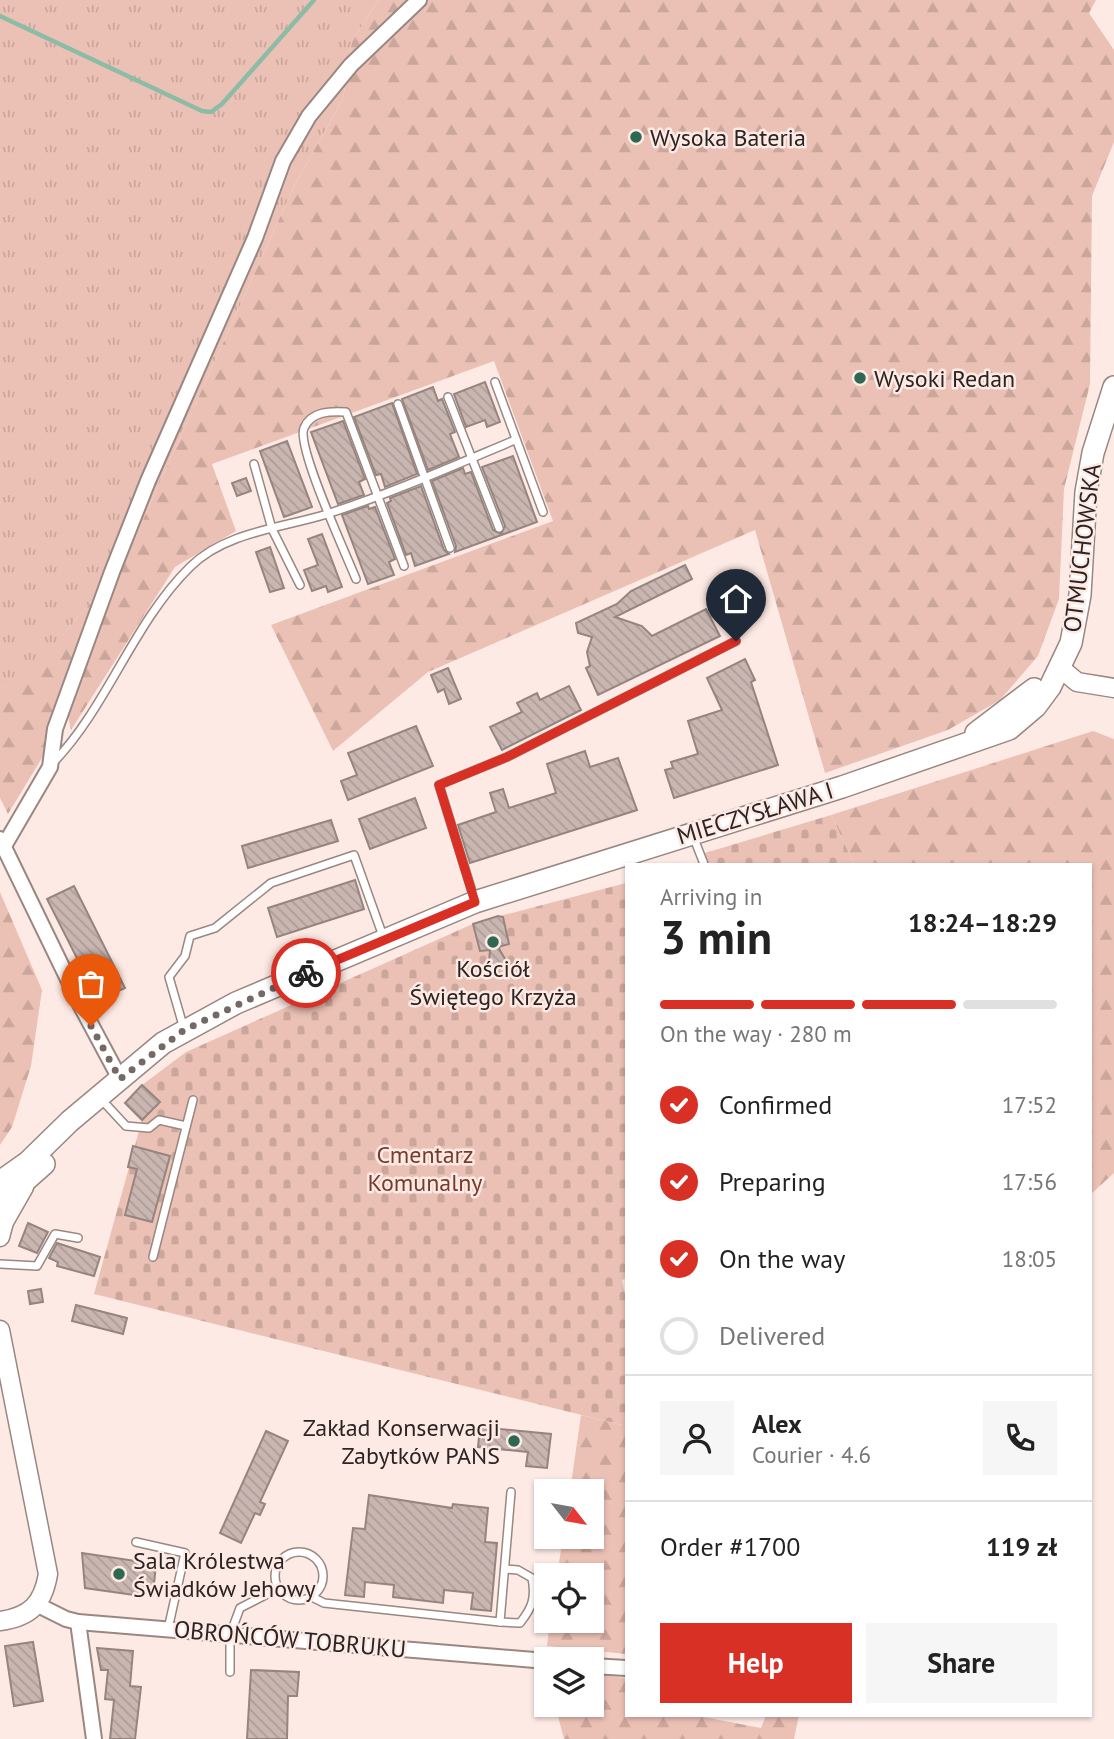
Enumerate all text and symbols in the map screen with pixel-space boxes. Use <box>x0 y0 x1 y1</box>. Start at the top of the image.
place label: Wysoka Bateria <box>650 122 806 153</box>
marker: Wysoka Bateria <box>628 129 644 145</box>
place label: Wysoki Redan <box>874 363 1015 394</box>
marker: Wysoki Redan <box>852 370 868 386</box>
street label: OTMUCHOWSKA <box>1056 462 1108 634</box>
pin <box>706 569 766 641</box>
icon: home <box>717 580 755 618</box>
street label: MIECZYSŁAWA I <box>673 774 837 852</box>
text: Arriving in <box>660 882 762 911</box>
text: 18:24–18:29 <box>908 906 1057 939</box>
text: 3 min <box>660 907 772 967</box>
marker: Kościół Świętego Krzyża <box>485 934 501 950</box>
courier <box>271 938 341 1008</box>
place label: Kościół Świętego Krzyża <box>409 953 577 1012</box>
pin <box>61 954 121 1026</box>
icon: bike <box>287 954 325 992</box>
icon: bag <box>72 965 110 1003</box>
text: On the way · 280 m <box>660 1019 852 1048</box>
icon: check <box>660 1086 698 1124</box>
text: Confirmed <box>719 1088 832 1121</box>
text: 17:52 <box>1002 1090 1057 1119</box>
park label: Cmentarz Komunalny <box>367 1139 483 1198</box>
icon: check <box>660 1163 698 1201</box>
text: Preparing <box>719 1165 826 1198</box>
text: 17:56 <box>1002 1167 1057 1196</box>
icon: check <box>660 1240 698 1278</box>
text: On the way <box>719 1242 845 1275</box>
text: 18:05 <box>1002 1244 1057 1273</box>
text: Delivered <box>719 1319 825 1352</box>
button: person <box>660 1401 734 1475</box>
button: phone <box>983 1401 1057 1475</box>
text: Alex <box>752 1407 802 1440</box>
place label: Zakład Konserwacji Zabytków PANS <box>303 1412 500 1471</box>
marker: Zakład Konserwacji Zabytków PANS <box>506 1433 522 1449</box>
text: Courier · 4.6 <box>752 1440 871 1469</box>
north arrow <box>534 1479 604 1549</box>
map controls <box>534 1479 604 1717</box>
text: Order #1700 <box>660 1530 800 1563</box>
text: 119 zł <box>986 1530 1057 1563</box>
place label: Sala Królestwa Świadków Jehowy <box>133 1545 316 1604</box>
button: locate <box>534 1563 604 1633</box>
marker: Sala Królestwa Świadków Jehowy <box>111 1566 127 1582</box>
street label: OBROŃCÓW TOBRUKU <box>173 1613 407 1665</box>
button: Help <box>660 1623 852 1703</box>
button: Share <box>866 1623 1057 1703</box>
button: layers <box>534 1647 604 1717</box>

